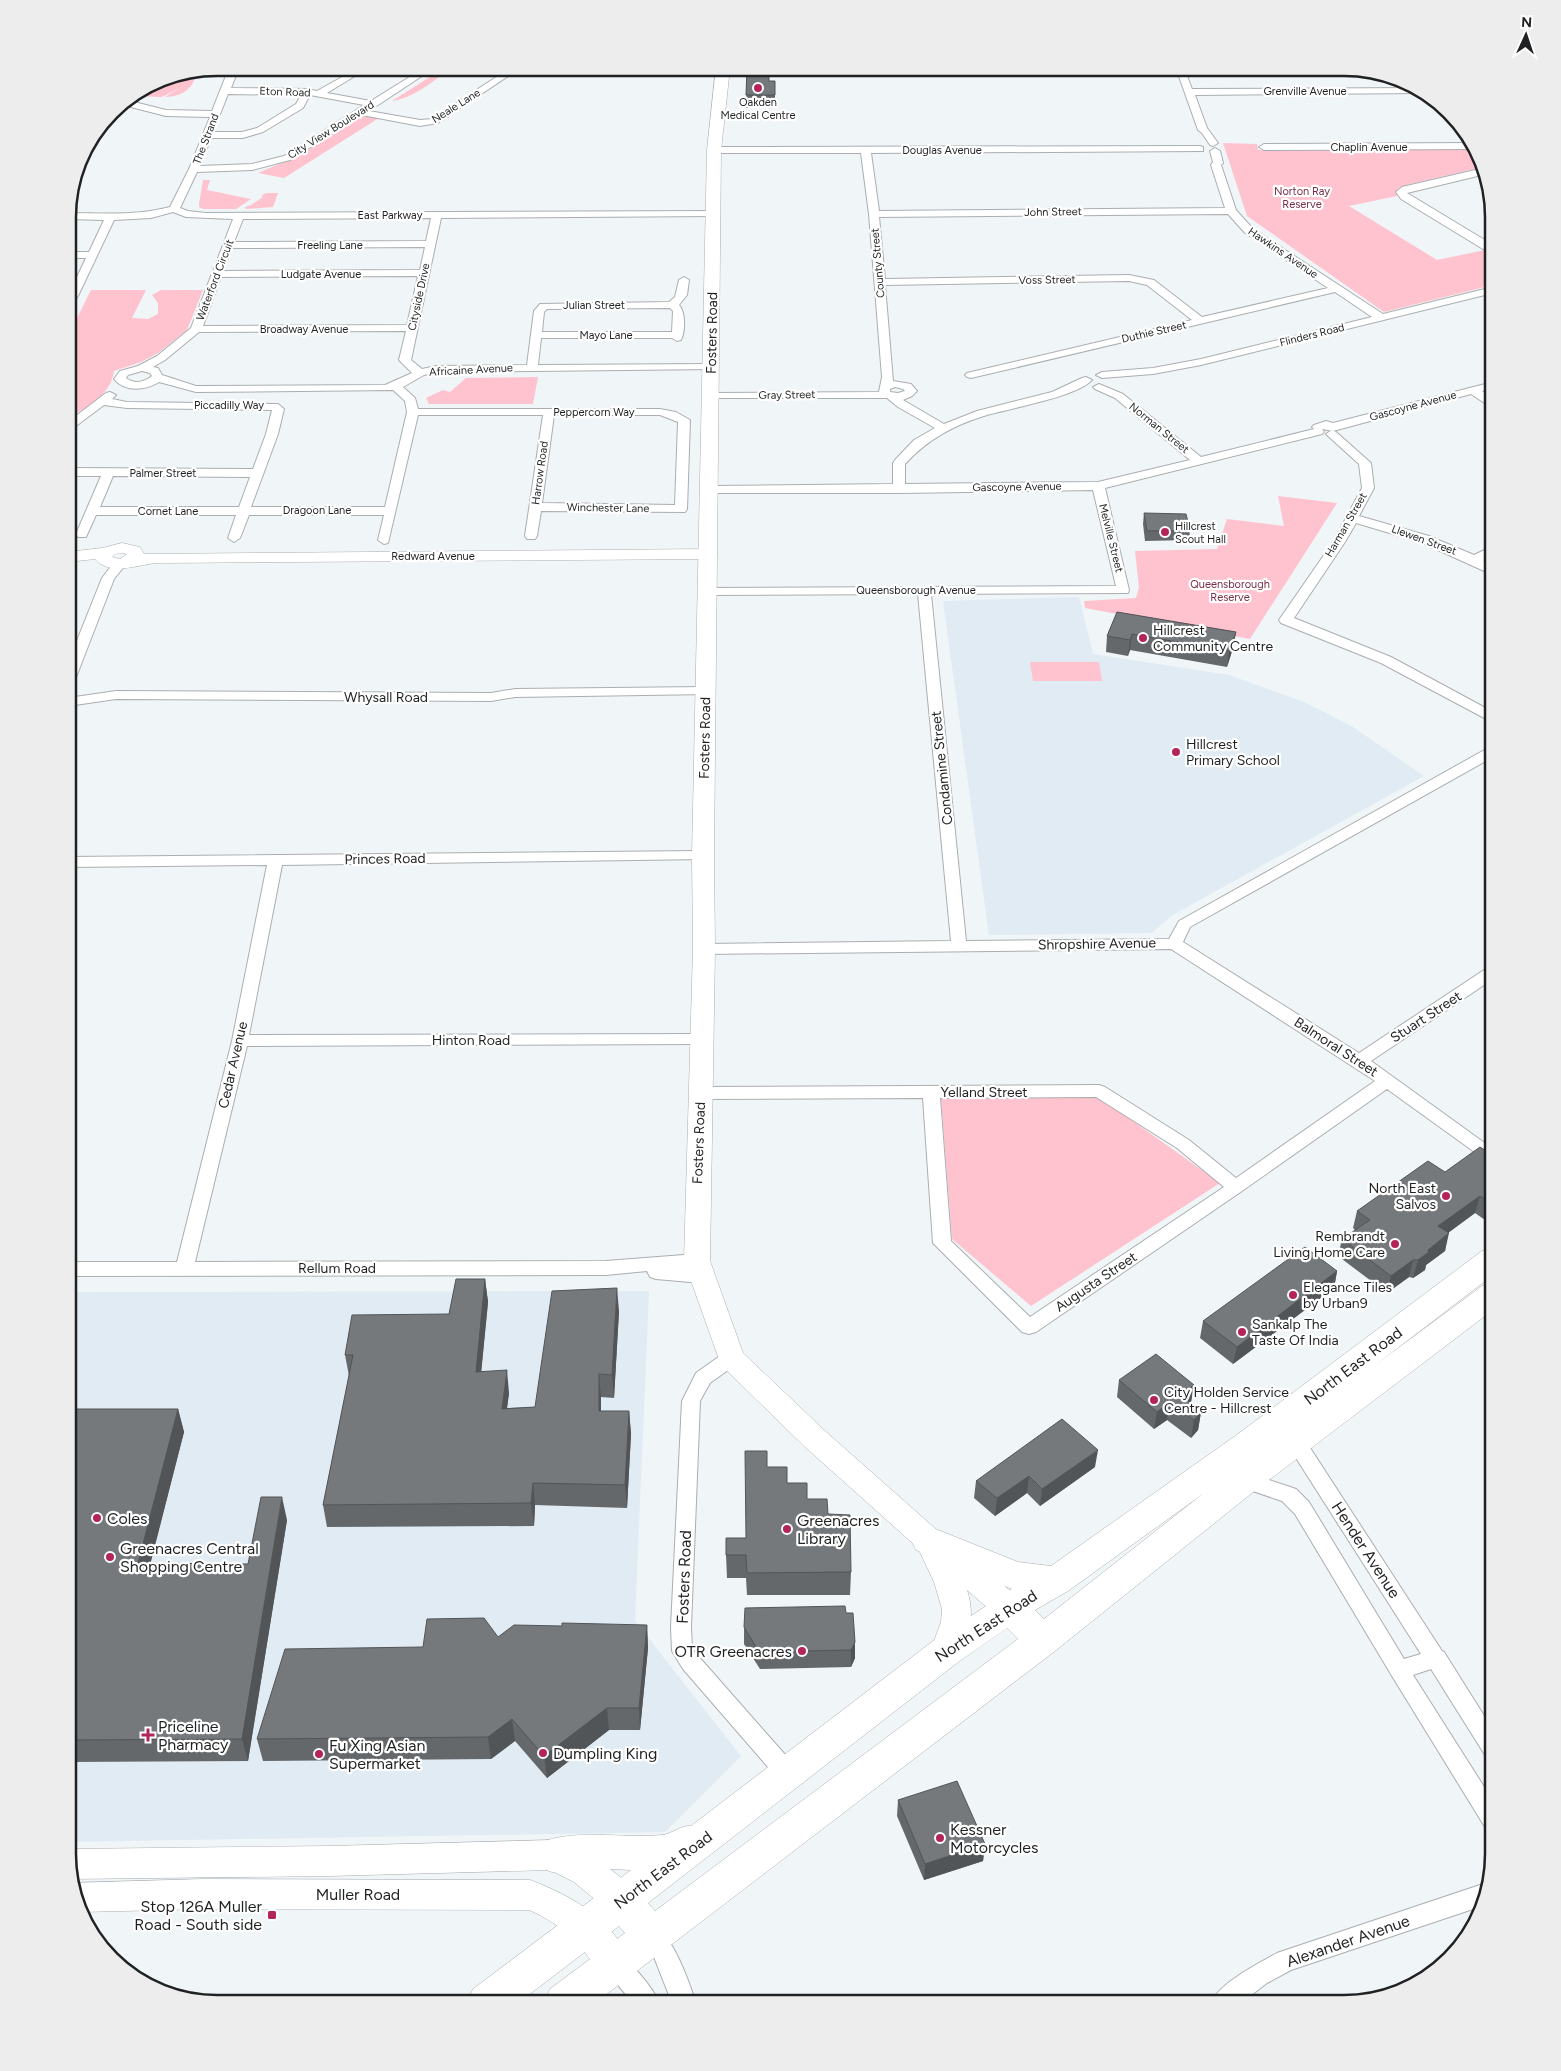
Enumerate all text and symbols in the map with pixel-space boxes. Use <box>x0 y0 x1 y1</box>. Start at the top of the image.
north arrow <box>1501 10 1551 60</box>
text: N <box>1521 14 1533 31</box>
marker: Oakden Medical Centre <box>752 82 764 94</box>
street label: Eton Road <box>259 85 311 99</box>
street label: Grenville Avenue <box>1263 85 1347 98</box>
street label: Neale Lane <box>429 86 483 126</box>
place label: Oakden Medical Centre <box>721 96 795 122</box>
street label: City View Boulevard <box>285 98 377 162</box>
street label: The Strand <box>190 112 222 166</box>
street label: Chaplin Avenue <box>1330 141 1408 154</box>
street label: Douglas Avenue <box>902 144 982 157</box>
park label: Norton Ray Reserve <box>1274 185 1330 211</box>
street label: John Street <box>1024 205 1082 219</box>
street label: East Parkway <box>358 209 423 222</box>
street label: Hawkins Avenue <box>1246 225 1320 281</box>
street label: County Street <box>868 228 888 298</box>
street label: Waterford Circuit <box>194 238 236 322</box>
street label: Freeling Lane <box>297 239 363 252</box>
street label: Cityside Drive <box>405 262 433 332</box>
street label: Ludgate Avenue <box>281 268 361 281</box>
street label: Voss Street <box>1018 273 1076 287</box>
street label: Fosters Road <box>703 292 721 374</box>
street label: Julian Street <box>563 299 625 312</box>
street label: Duthie Street <box>1120 318 1188 346</box>
street label: Flinders Road <box>1278 321 1346 349</box>
street label: Broadway Avenue <box>260 323 348 336</box>
street label: Mayo Lane <box>579 329 633 342</box>
street label: Africaine Avenue <box>429 361 513 379</box>
street label: Gray Street <box>758 388 816 402</box>
street label: Gascoyne Avenue <box>1368 388 1458 424</box>
street label: Piccadilly Way <box>194 399 264 412</box>
street label: Norman Street <box>1126 400 1192 456</box>
street label: Peppercorn Way <box>553 406 635 419</box>
street label: Harrow Road <box>529 440 551 506</box>
street label: Palmer Street <box>130 467 196 480</box>
street label: Gascoyne Avenue <box>972 480 1062 494</box>
street label: Harman Street <box>1322 490 1370 560</box>
street label: Winchester Lane <box>567 501 649 515</box>
street label: Melville Street <box>1096 502 1126 574</box>
street label: Dragoon Lane <box>283 504 351 517</box>
street label: Cornet Lane <box>138 505 198 518</box>
place label: Hillcrest Scout Hall <box>1175 520 1226 546</box>
street label: Llewen Street <box>1390 522 1458 558</box>
marker: Hillcrest Scout Hall <box>1159 526 1171 538</box>
street label: Redward Avenue <box>391 550 475 563</box>
park label: Queensborough Reserve <box>1190 578 1270 604</box>
street label: Queensborough Avenue <box>856 584 976 597</box>
place label: Hillcrest Community Centre <box>1153 622 1274 655</box>
marker: Hillcrest Community Centre <box>1137 632 1149 644</box>
street label: Whysall Road <box>344 689 428 706</box>
street label: Fosters Road <box>696 697 714 779</box>
street label: Condamine Street <box>928 710 956 826</box>
place label: Hillcrest Primary School <box>1186 736 1280 769</box>
marker: Hillcrest Primary School <box>1170 746 1182 758</box>
street label: Princes Road <box>344 850 426 868</box>
street label: Shropshire Avenue <box>1038 934 1157 954</box>
street label: Stuart Street <box>1387 988 1465 1046</box>
street label: Balmoral Street <box>1291 1014 1381 1080</box>
street label: Cedar Avenue <box>215 1020 251 1110</box>
street label: Hinton Road <box>432 1032 510 1049</box>
street label: Yelland Street <box>940 1084 1028 1101</box>
street label: Fosters Road <box>689 1102 709 1184</box>
place label: North East Salvos <box>1369 1180 1436 1213</box>
marker: North East Salvos <box>1440 1190 1452 1202</box>
place label: Rembrandt Living Home Care <box>1273 1228 1385 1261</box>
marker: Rembrandt Living Home Care <box>1389 1238 1401 1250</box>
street label: Augusta Street <box>1052 1248 1140 1316</box>
street label: Rellum Road <box>298 1260 376 1277</box>
place label: Elegance Tiles by Urban9 <box>1303 1279 1392 1312</box>
marker: Elegance Tiles by Urban9 <box>1287 1289 1299 1301</box>
place label: Sankalp The Taste Of India <box>1252 1316 1339 1349</box>
street label: North East Road <box>1300 1323 1406 1409</box>
marker: Sankalp The Taste Of India <box>1236 1326 1248 1338</box>
place label: City Holden Service Centre - Hillcrest <box>1164 1384 1289 1417</box>
marker: City Holden Service Centre - Hillcrest <box>1148 1394 1160 1406</box>
street label: Hender Avenue <box>1328 1498 1404 1602</box>
place label: Coles <box>107 1509 148 1528</box>
place label: Greenacres Library <box>797 1511 879 1548</box>
marker: Coles <box>91 1512 103 1524</box>
marker: Greenacres Library <box>781 1523 793 1535</box>
street label: Fosters Road <box>673 1530 695 1624</box>
place label: Greenacres Central Shopping Centre <box>120 1539 259 1576</box>
marker: Greenacres Central Shopping Centre <box>104 1551 116 1563</box>
street label: North East Road <box>931 1586 1041 1666</box>
place label: OTR Greenacres <box>675 1642 792 1661</box>
marker: OTR Greenacres <box>796 1645 808 1657</box>
place label: Priceline Pharmacy <box>158 1717 229 1754</box>
marker: Priceline Pharmacy <box>142 1729 154 1741</box>
place label: Fu Xing Asian Supermarket <box>329 1736 425 1773</box>
place label: Dumpling King <box>553 1744 657 1763</box>
marker: Dumpling King <box>537 1747 549 1759</box>
marker: Fu Xing Asian Supermarket <box>313 1748 325 1760</box>
place label: Kessner Motorcycles <box>950 1820 1039 1857</box>
street label: North East Road <box>610 1827 716 1913</box>
marker: Kessner Motorcycles <box>934 1832 946 1844</box>
street label: Muller Road <box>316 1885 400 1904</box>
place label: Stop 126A Muller Road - South side <box>134 1897 263 1934</box>
marker: Stop 126A Muller Road - South side <box>266 1909 278 1921</box>
street label: Alexander Avenue <box>1284 1911 1412 1971</box>

